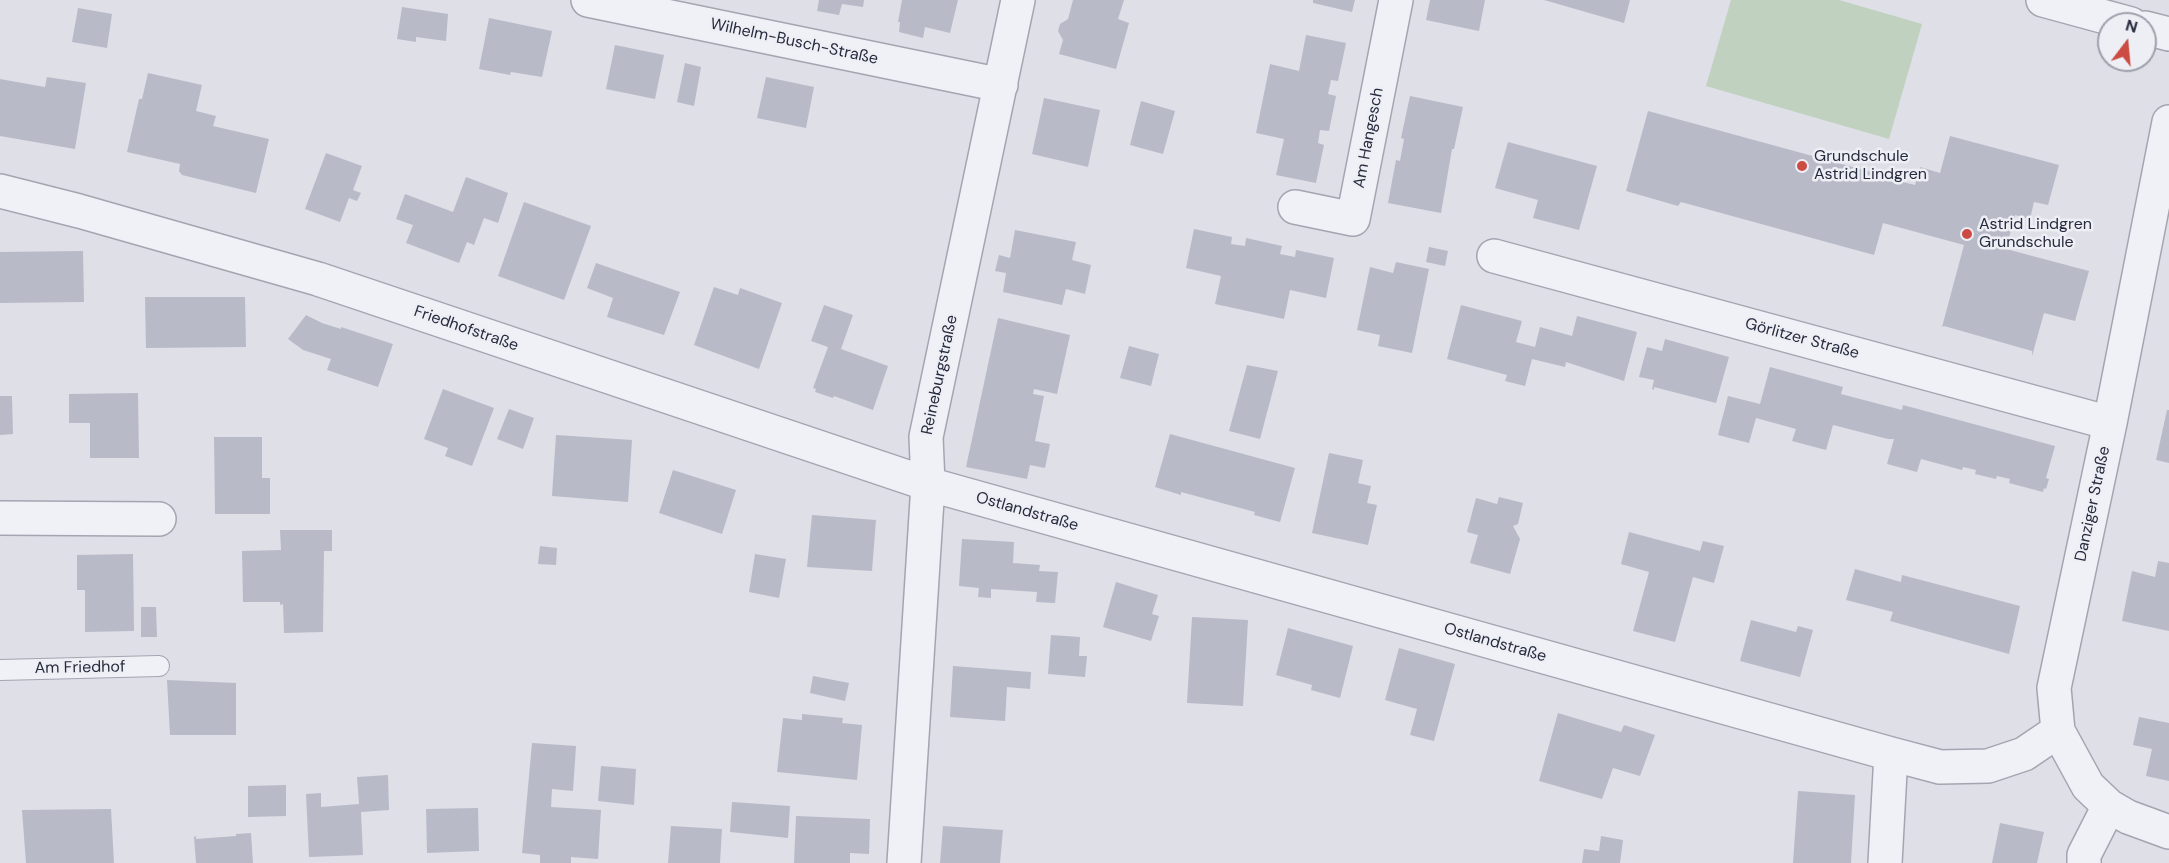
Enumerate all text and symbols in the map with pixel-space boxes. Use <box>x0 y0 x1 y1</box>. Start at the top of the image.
north arrow <box>2097 12 2157 72</box>
text: N <box>2123 14 2140 38</box>
street label: Wilhelm-Busch-Straße <box>708 15 880 69</box>
street label: Am Hangesch <box>1350 86 1388 190</box>
place label: Grundschule Astrid Lindgren <box>1814 147 1927 185</box>
marker: Grundschule Astrid Lindgren <box>1795 159 1809 173</box>
place label: Astrid Lindgren Grundschule <box>1979 215 2092 253</box>
marker: Astrid Lindgren Grundschule <box>1960 227 1974 241</box>
street label: Friedhofstraße <box>411 302 521 356</box>
street label: Reineburgstraße <box>918 313 962 437</box>
street label: Görlitzer Straße <box>1743 315 1861 363</box>
street label: Danziger Straße <box>2071 445 2115 563</box>
street label: Ostlandstraße <box>973 488 1081 536</box>
street label: Ostlandstraße <box>1441 619 1549 667</box>
street label: Am Friedhof <box>34 658 126 678</box>

